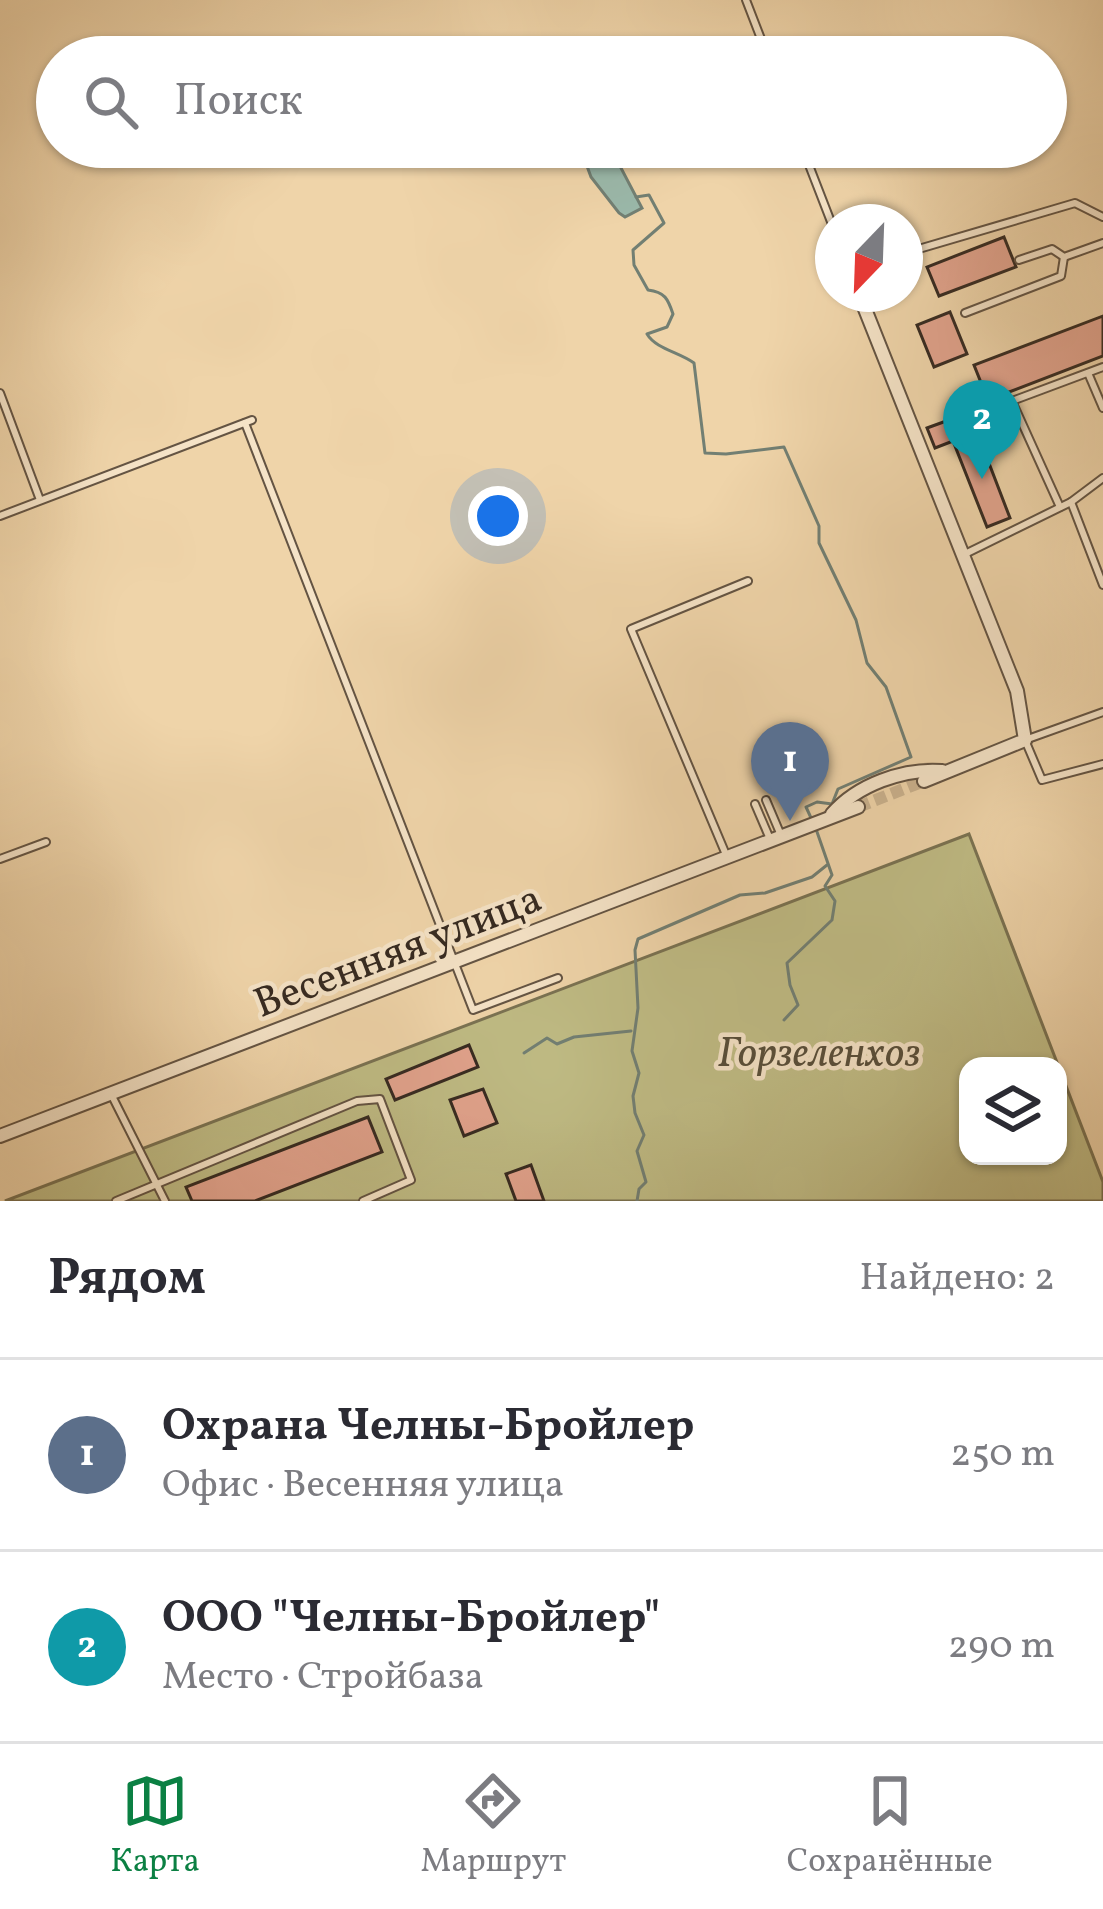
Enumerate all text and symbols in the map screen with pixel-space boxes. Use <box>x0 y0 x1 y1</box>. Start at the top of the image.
search box <box>36 36 1067 168</box>
icon: search <box>78 69 144 135</box>
text: Поиск <box>174 71 303 134</box>
north arrow <box>815 204 923 312</box>
pin: 2 <box>943 380 1021 479</box>
your location <box>468 486 528 546</box>
pin: 1 <box>751 722 829 821</box>
street label: Весенняя улица <box>246 871 551 1035</box>
park label: Горзеленхоз <box>717 1026 921 1085</box>
map controls <box>959 1057 1067 1165</box>
button: layers <box>959 1057 1067 1165</box>
text: Рядом <box>48 1244 206 1315</box>
text: Найдено: 2 <box>859 1252 1055 1306</box>
text: Охрана Челны-Бройлер <box>162 1396 694 1459</box>
text: 1 <box>79 1428 95 1482</box>
text: 250 m <box>950 1428 1055 1482</box>
text: Офис · Весенняя улица <box>162 1459 564 1513</box>
text: ООО "Челны-Бройлер" <box>162 1588 660 1651</box>
text: 2 <box>77 1620 97 1674</box>
text: 290 m <box>948 1620 1055 1674</box>
text: Место · Стройбаза <box>162 1651 484 1705</box>
tab: Карта <box>110 1768 200 1886</box>
tab: Маршрут <box>421 1768 566 1886</box>
tab: Сохранённые <box>787 1768 993 1886</box>

